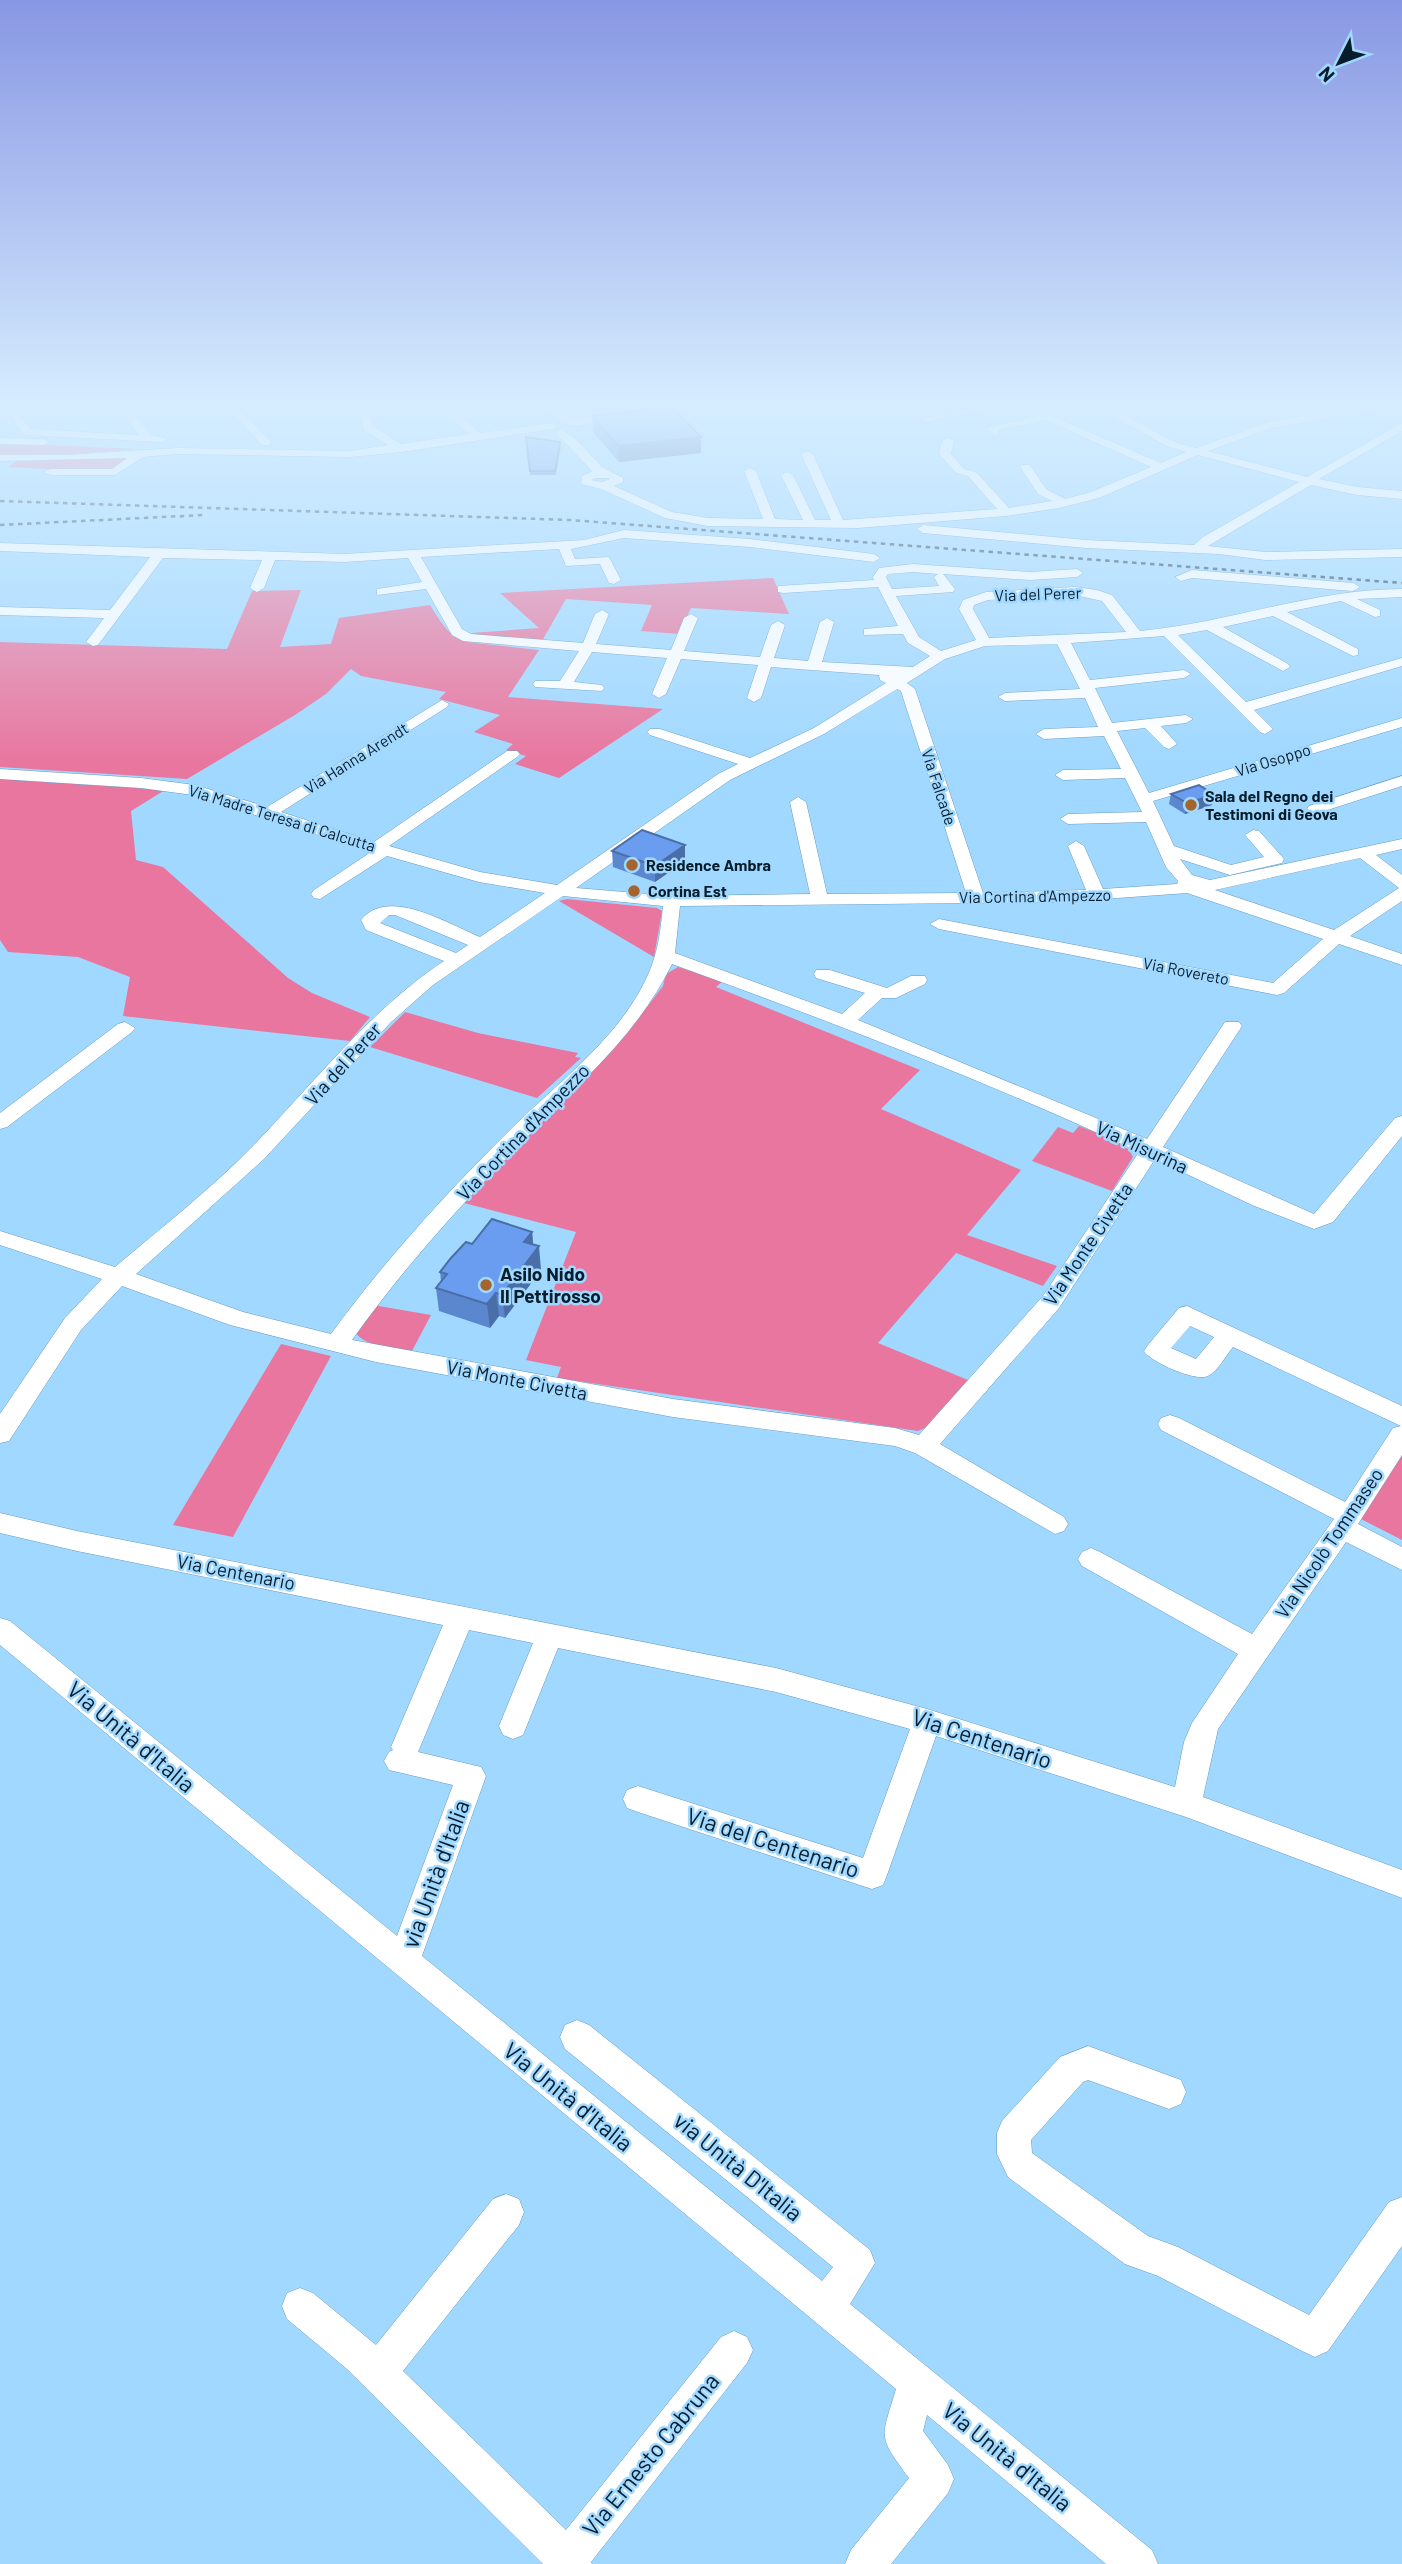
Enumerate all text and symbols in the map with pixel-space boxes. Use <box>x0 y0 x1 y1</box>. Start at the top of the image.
north arrow <box>1304 28 1374 98</box>
text: N <box>1313 62 1339 87</box>
street label: Via del Perer <box>994 582 1082 605</box>
street label: Via Hanna Arendt <box>300 718 411 797</box>
street label: Via Osoppo <box>1233 739 1313 780</box>
street label: Via Falcade <box>918 746 961 827</box>
street label: Via Madre Teresa di Calcutta <box>186 780 378 855</box>
place label: Sala del Regno dei Testimoni di Geova <box>1205 786 1338 823</box>
marker: Sala del Regno dei Testimoni di Geova <box>1183 797 1199 813</box>
place label: Residence Ambra <box>646 855 771 874</box>
marker: Residence Ambra <box>624 857 640 873</box>
place label: Cortina Est <box>648 881 727 900</box>
marker: Cortina Est <box>626 883 642 899</box>
street label: Via Cortina d'Ampezzo <box>959 885 1111 906</box>
street label: Via Rovereto <box>1141 953 1231 988</box>
street label: Via del Perer <box>300 1018 386 1110</box>
street label: Via Cortina d'Ampezzo <box>452 1059 594 1205</box>
street label: Via Misurina <box>1092 1115 1192 1178</box>
street label: Via Monte Civetta <box>1038 1178 1137 1309</box>
place label: Asilo Nido Il Pettirosso <box>500 1262 601 1307</box>
marker: Asilo Nido Il Pettirosso <box>478 1277 494 1293</box>
street label: Via Monte Civetta <box>445 1355 589 1404</box>
street label: Via Nicolò Tommaseo <box>1270 1463 1387 1622</box>
street label: Via Centenario <box>175 1549 297 1594</box>
street label: Via Unità d'Italia <box>62 1675 201 1798</box>
street label: Via Centenario <box>909 1702 1056 1774</box>
street label: via Unità d'Italia <box>395 1796 475 1952</box>
street label: Via del Centenario <box>683 1801 863 1883</box>
street label: Via Unità d'Italia <box>498 2036 639 2157</box>
street label: via Unità D'Italia <box>669 2106 809 2227</box>
street label: Via Ernesto Cabruna <box>576 2367 725 2541</box>
street label: Via Unità d'Italia <box>937 2396 1078 2517</box>

